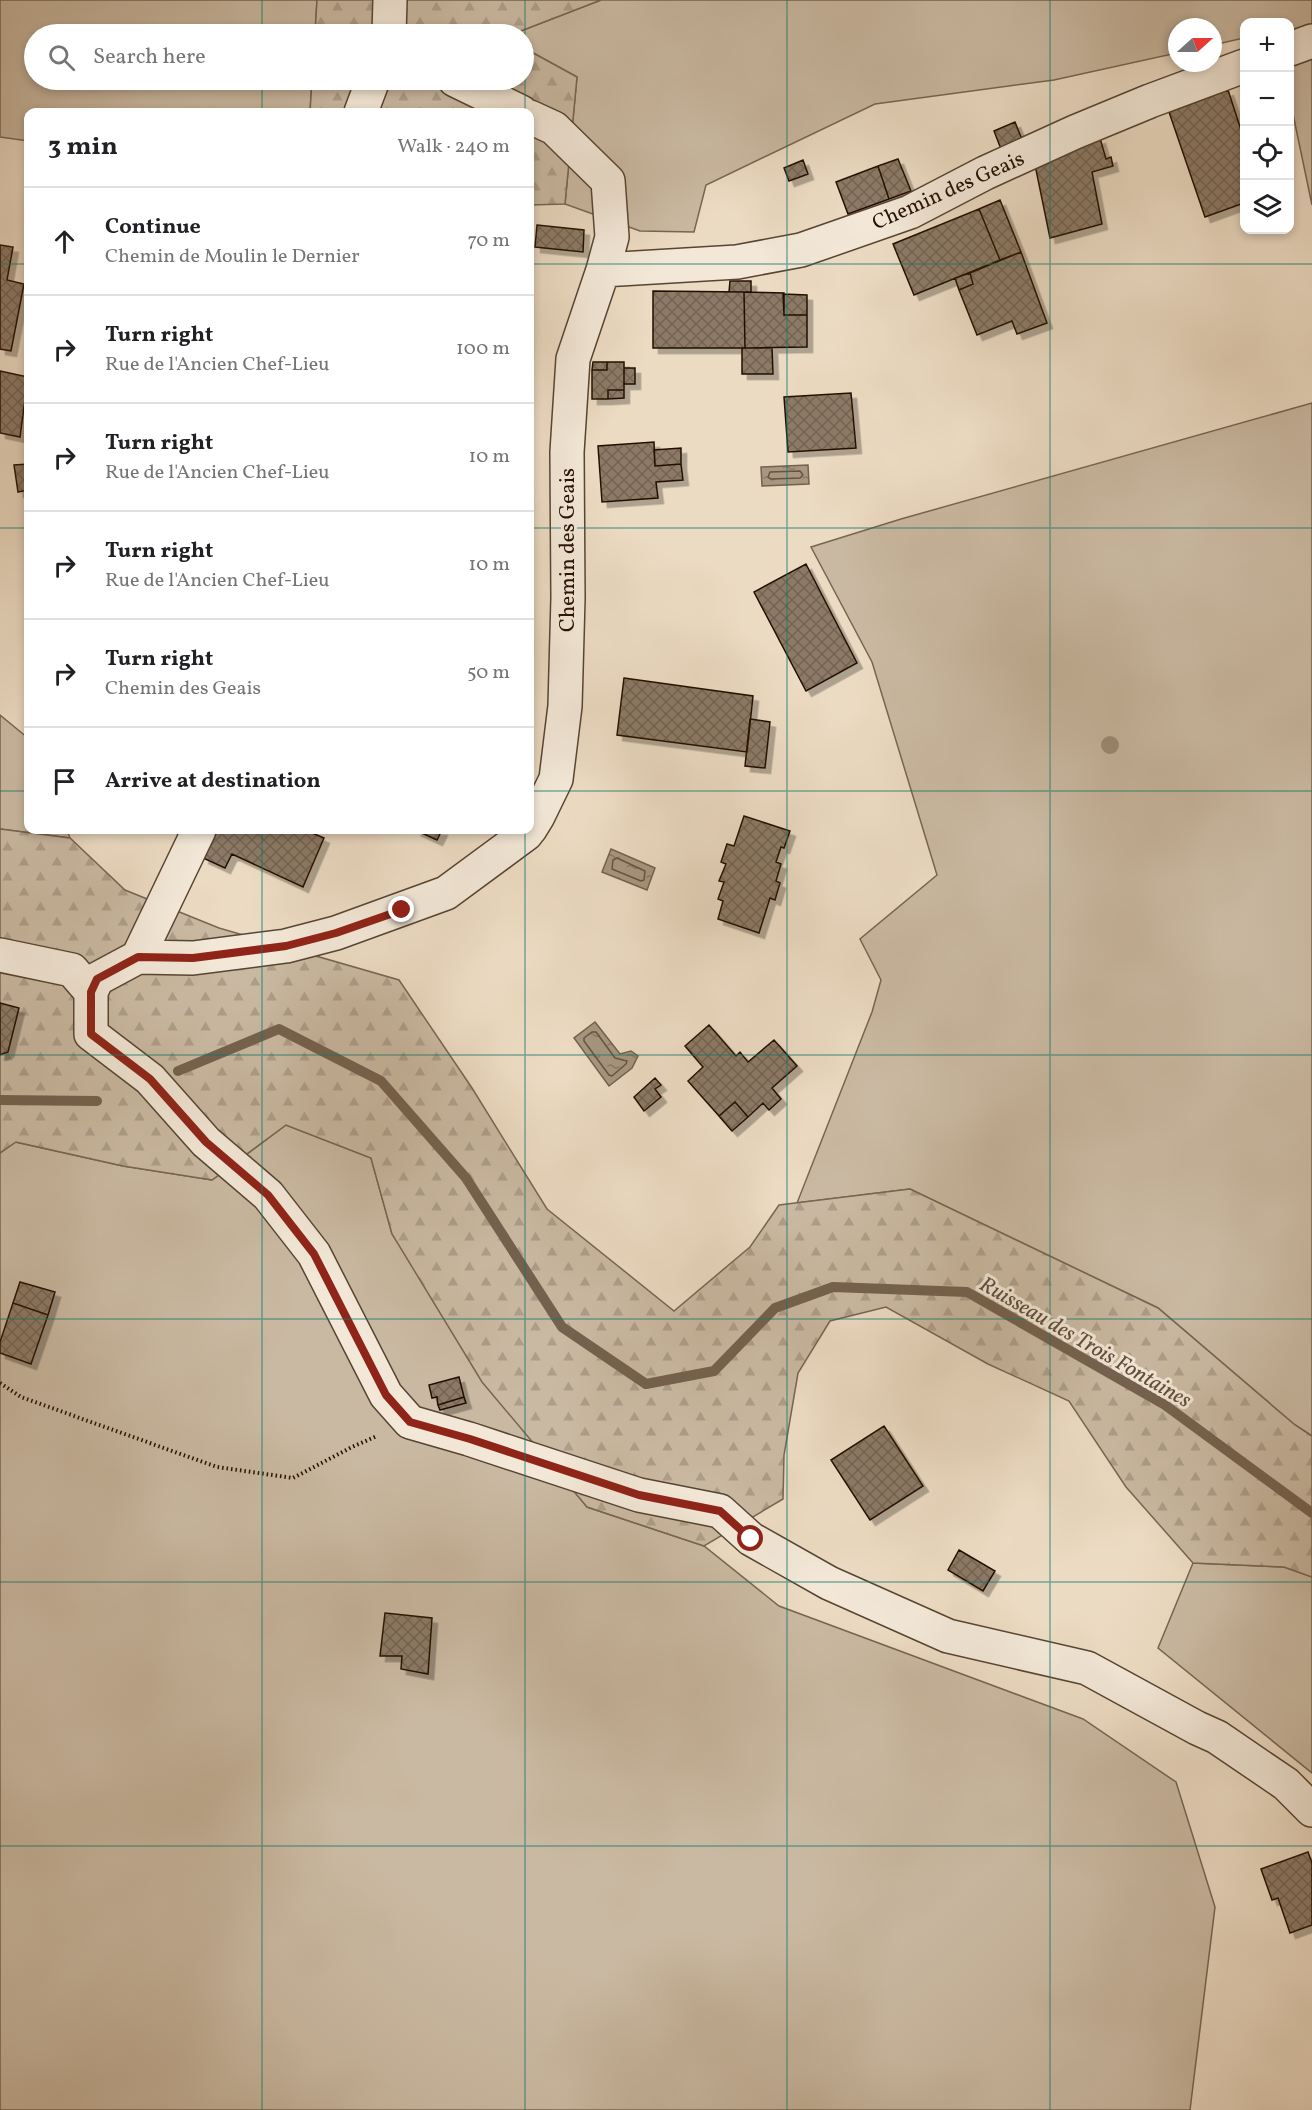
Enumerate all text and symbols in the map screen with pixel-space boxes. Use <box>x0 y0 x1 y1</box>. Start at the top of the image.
north arrow <box>1168 18 1222 72</box>
map controls <box>1240 18 1294 234</box>
button: + <box>1240 18 1294 72</box>
search box <box>24 24 534 90</box>
icon: search <box>45 41 78 74</box>
text: Search here <box>93 42 206 73</box>
button: − <box>1240 72 1294 126</box>
button: locate <box>1240 126 1294 180</box>
text: 3 min <box>48 129 118 165</box>
text: Walk · 240 m <box>397 133 510 161</box>
street label: Chemin des Geais <box>868 145 1029 238</box>
button: layers <box>1240 180 1294 234</box>
text: Continue <box>105 212 201 243</box>
icon: ahead <box>48 225 81 258</box>
text: 70 m <box>467 227 510 255</box>
text: Chemin de Moulin le Dernier <box>105 243 360 271</box>
text: Turn right <box>105 320 213 351</box>
icon: right <box>48 333 81 366</box>
text: 100 m <box>456 335 510 363</box>
text: Rue de l'Ancien Chef-Lieu <box>105 351 330 379</box>
text: Turn right <box>105 428 213 459</box>
icon: right <box>48 441 81 474</box>
text: 10 m <box>469 443 510 471</box>
text: Rue de l'Ancien Chef-Lieu <box>105 459 330 487</box>
street label: Chemin des Geais <box>554 468 583 632</box>
text: Turn right <box>105 536 213 567</box>
icon: right <box>48 549 81 582</box>
text: 10 m <box>469 551 510 579</box>
text: Rue de l'Ancien Chef-Lieu <box>105 567 330 595</box>
text: Turn right <box>105 644 213 675</box>
icon: right <box>48 657 81 690</box>
text: 50 m <box>467 659 510 687</box>
text: Chemin des Geais <box>105 675 261 703</box>
icon: arrive <box>48 765 81 798</box>
text: Arrive at destination <box>105 766 321 797</box>
route end <box>388 896 414 922</box>
water label: Ruisseau des Trois Fontaines <box>973 1270 1196 1417</box>
route start <box>737 1525 763 1551</box>

